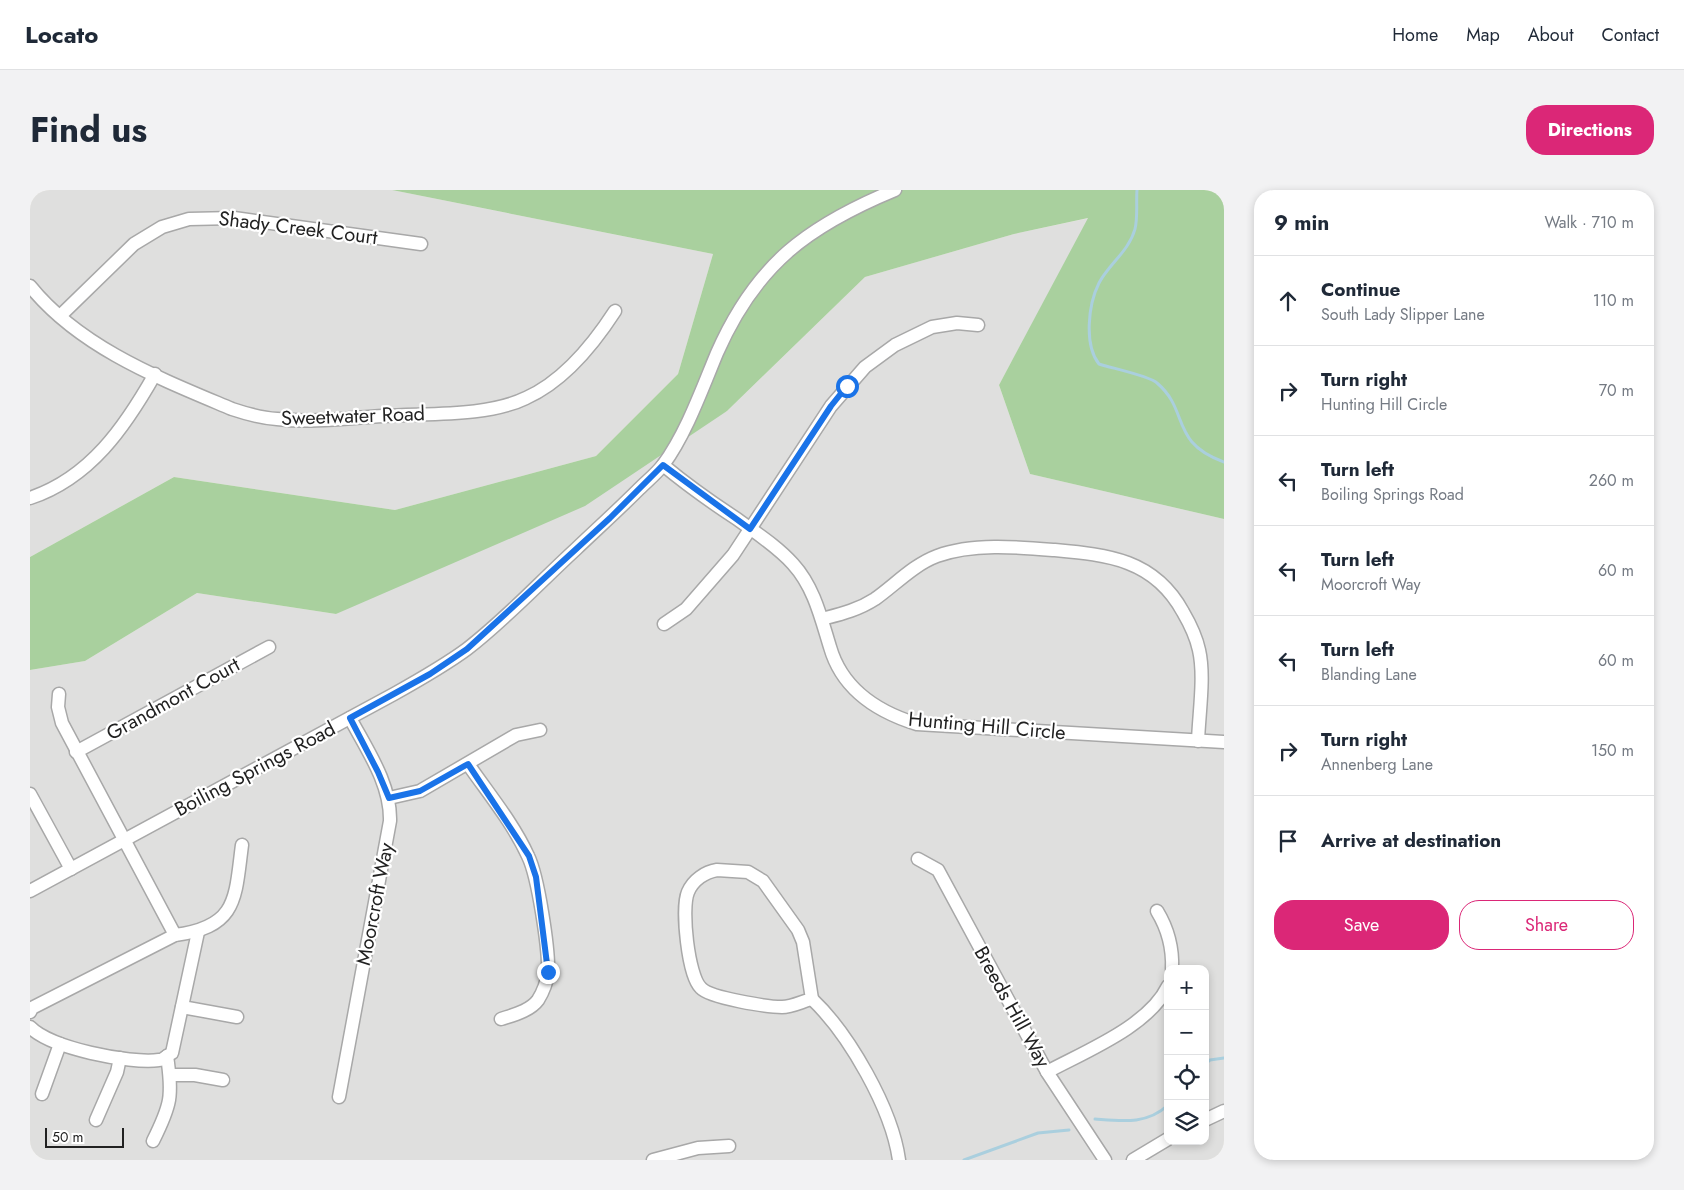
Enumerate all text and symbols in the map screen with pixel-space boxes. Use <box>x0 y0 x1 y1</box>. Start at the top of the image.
text: Locato <box>25 17 98 52</box>
text: Home <box>1392 22 1438 48</box>
text: Map <box>1466 22 1500 48</box>
text: About <box>1528 22 1573 48</box>
text: Contact <box>1601 22 1659 48</box>
text: Find us <box>30 105 147 155</box>
button: Directions <box>1526 105 1654 155</box>
street label: Shady Creek Court <box>217 204 379 252</box>
text: 9 min <box>1274 208 1329 238</box>
text: Walk · 710 m <box>1544 211 1634 234</box>
text: Continue <box>1321 276 1400 303</box>
icon: ahead <box>1274 287 1302 315</box>
text: 110 m <box>1593 289 1634 312</box>
text: South Lady Slipper Lane <box>1321 303 1485 326</box>
text: Turn right <box>1321 366 1407 393</box>
route start <box>836 375 859 398</box>
icon: right <box>1274 377 1302 405</box>
text: 70 m <box>1599 379 1634 402</box>
text: Hunting Hill Circle <box>1321 393 1447 416</box>
street label: Sweetwater Road <box>281 399 425 433</box>
text: Turn left <box>1321 456 1394 483</box>
icon: left <box>1274 467 1302 495</box>
text: 260 m <box>1589 469 1634 492</box>
text: Boiling Springs Road <box>1321 483 1464 506</box>
text: Turn left <box>1321 546 1394 573</box>
icon: left <box>1274 557 1302 585</box>
text: 60 m <box>1598 559 1634 582</box>
text: Moorcroft Way <box>1321 573 1420 596</box>
text: Turn left <box>1321 636 1394 663</box>
icon: left <box>1274 647 1302 675</box>
text: 60 m <box>1598 649 1634 672</box>
street label: Grandmont Court <box>101 650 245 748</box>
text: Blanding Lane <box>1321 663 1417 686</box>
street label: Hunting Hill Circle <box>907 705 1067 747</box>
street label: Boiling Springs Road <box>169 714 341 824</box>
text: Turn right <box>1321 726 1407 753</box>
icon: right <box>1274 737 1302 765</box>
text: 150 m <box>1591 739 1634 762</box>
text: Annenberg Lane <box>1321 753 1433 776</box>
icon: arrive <box>1274 827 1302 855</box>
text: Arrive at destination <box>1321 827 1501 854</box>
street label: Moorcroft Way <box>349 840 401 968</box>
button: Save <box>1274 900 1449 950</box>
button: Share <box>1459 900 1634 950</box>
street label: Breeds Hill Way <box>967 941 1057 1073</box>
route end <box>537 961 560 984</box>
map controls <box>1164 965 1209 1145</box>
button: + <box>1164 965 1209 1010</box>
button: − <box>1164 1010 1209 1055</box>
button: locate <box>1164 1055 1209 1100</box>
button: layers <box>1164 1100 1209 1145</box>
scale bar <box>45 1125 124 1148</box>
text: 50 m <box>52 1127 83 1147</box>

